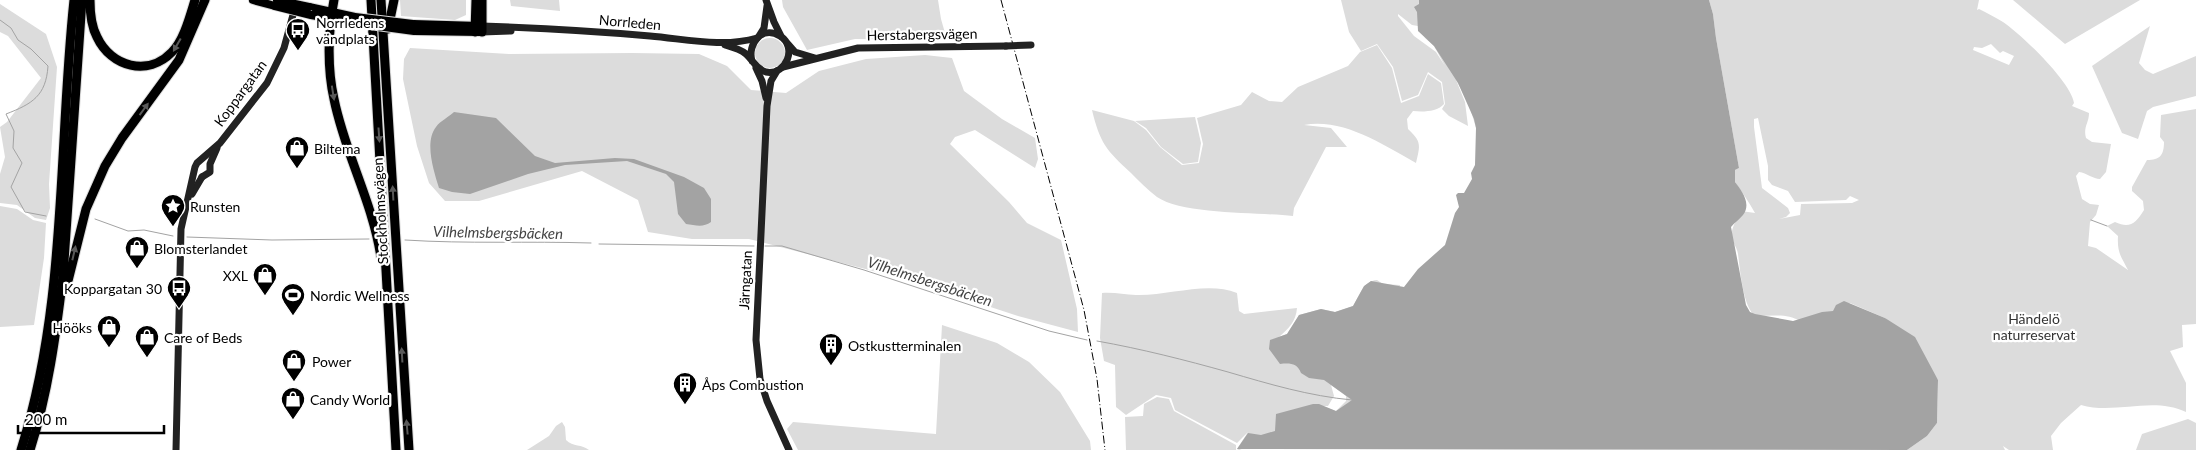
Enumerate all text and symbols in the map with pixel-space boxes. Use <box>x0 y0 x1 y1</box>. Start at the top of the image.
street label: Norrleden <box>598 11 662 33</box>
place label: Norrledens vändplats <box>316 14 384 47</box>
bus stop icon: Norrledens vändplats <box>285 17 311 51</box>
street label: Herstabergsvägen <box>866 25 978 43</box>
one-way arrow <box>172 38 181 51</box>
street label: Koppargatan <box>210 56 270 130</box>
one-way arrow <box>329 85 337 101</box>
one-way arrow <box>139 102 149 116</box>
one-way arrow <box>375 127 383 143</box>
shop icon: Biltema <box>284 135 310 169</box>
place label: Biltema <box>314 140 360 157</box>
street label: Stockholmsvägen <box>369 157 391 265</box>
one-way arrow <box>388 185 396 201</box>
place icon: Runsten <box>160 193 186 227</box>
place label: Runsten <box>190 198 240 215</box>
water label: Vilhelmsbergsbäcken <box>433 222 563 242</box>
shop icon: Blomsterlandet <box>124 235 150 269</box>
place label: Blomsterlandet <box>154 240 247 257</box>
one-way arrow <box>70 246 78 261</box>
street label: Järngatan <box>735 250 755 310</box>
water label: Vilhelmsbergsbäcken <box>865 252 995 310</box>
shop icon: XXL <box>252 262 278 296</box>
place label: XXL <box>223 267 248 284</box>
bus stop icon: Koppargatan 30 <box>166 275 192 309</box>
place label: Koppargatan 30 <box>64 280 162 297</box>
sports icon: Nordic Wellness <box>280 282 306 316</box>
place label: Nordic Wellness <box>310 287 410 304</box>
park label: Händelö naturreservat <box>1993 310 2075 343</box>
shop icon: Hööks <box>96 314 122 348</box>
place label: Hööks <box>52 319 92 336</box>
shop icon: Care of Beds <box>134 324 160 358</box>
place label: Care of Beds <box>164 329 242 346</box>
building icon: Ostkustterminalen <box>818 332 844 366</box>
place label: Ostkustterminalen <box>848 337 961 354</box>
one-way arrow <box>397 347 405 363</box>
shop icon: Power <box>281 348 307 382</box>
place label: Power <box>312 353 351 370</box>
building icon: Åps Combustion <box>672 371 698 405</box>
place label: Åps Combustion <box>702 376 804 393</box>
shop icon: Candy World <box>280 386 306 420</box>
place label: Candy World <box>310 391 390 408</box>
scale bar <box>18 402 164 434</box>
text: 200 m <box>25 410 67 428</box>
one-way arrow <box>403 419 411 435</box>

